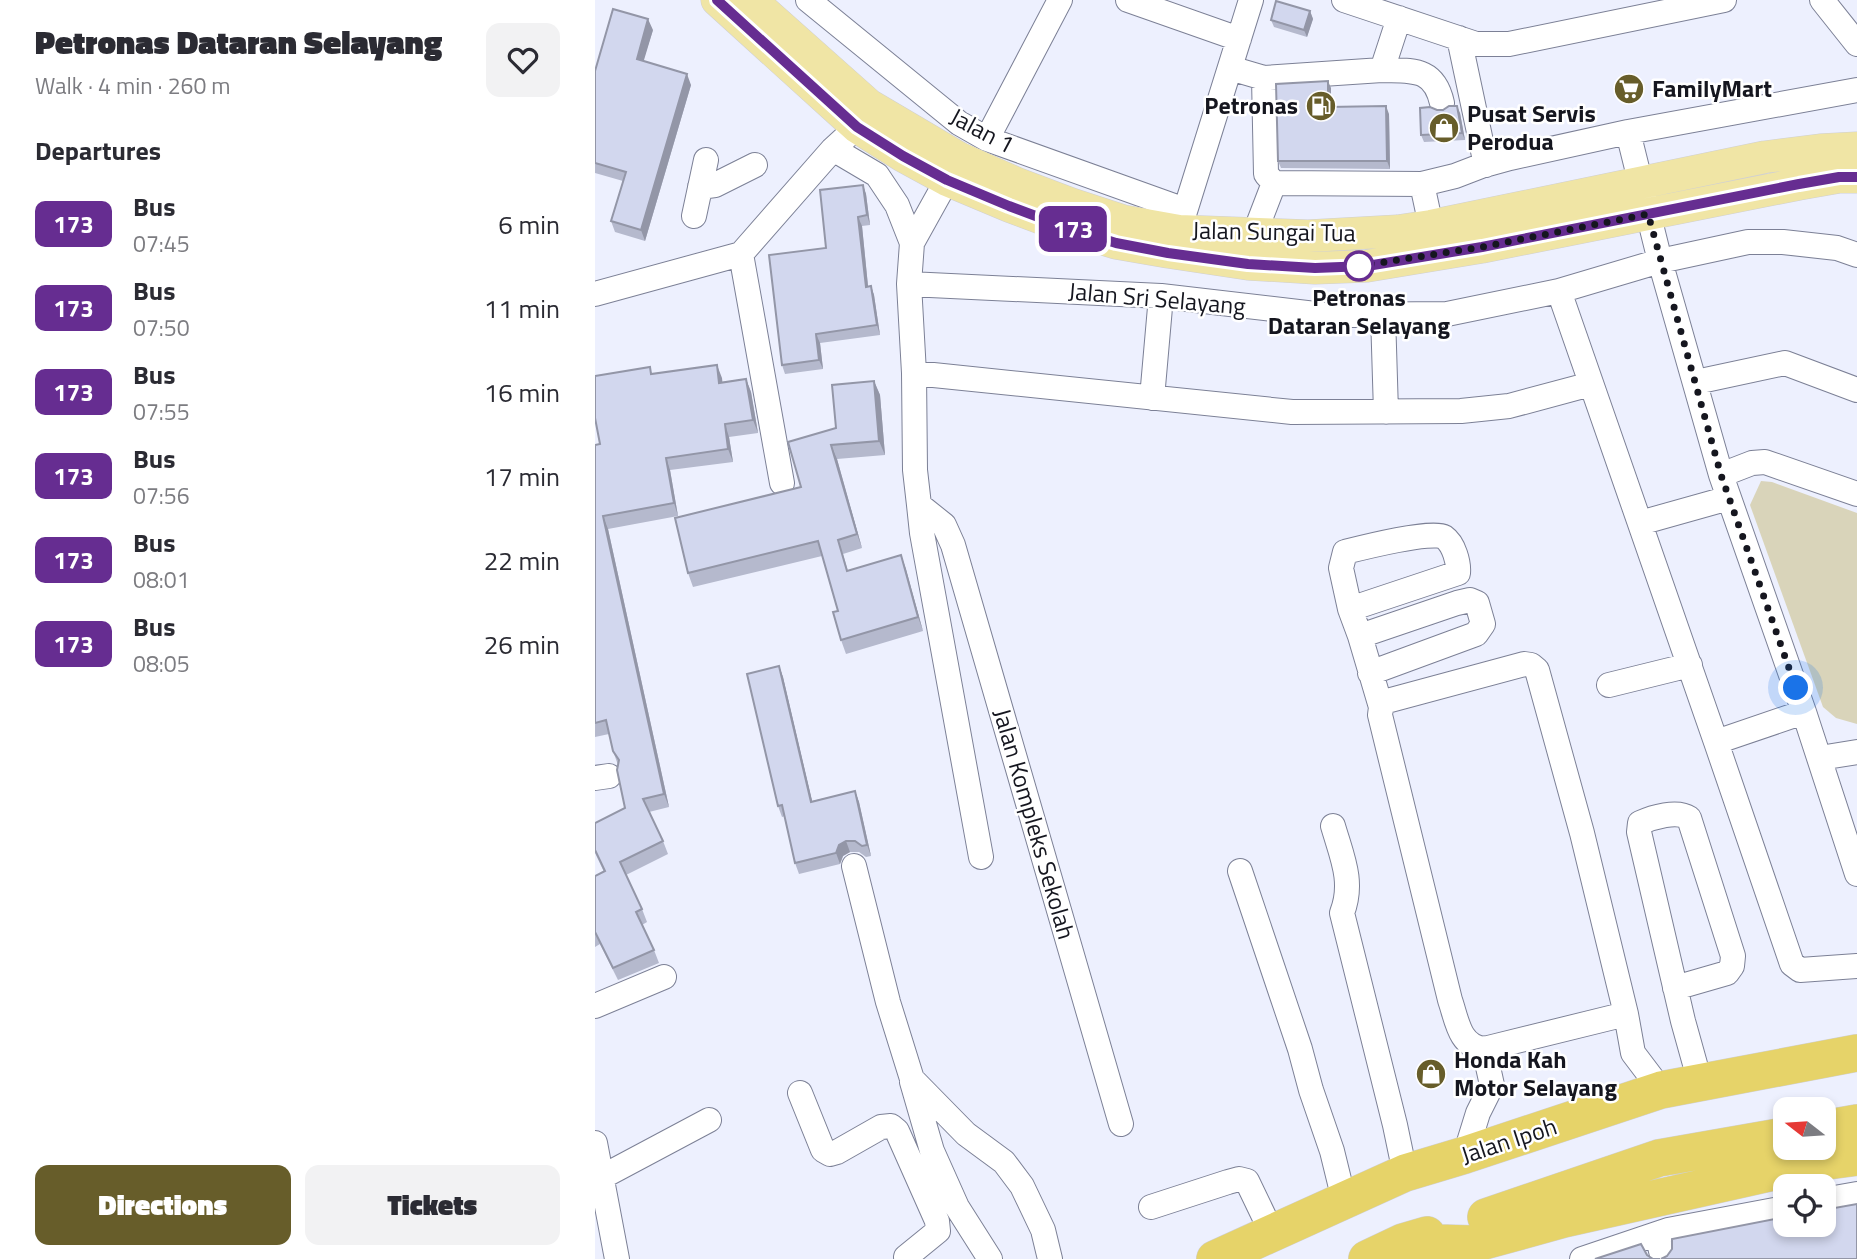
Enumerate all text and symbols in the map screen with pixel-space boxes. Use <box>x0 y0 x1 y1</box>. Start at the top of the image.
text: Petronas Dataran Selayang <box>35 17 442 67</box>
button: heart <box>486 23 560 97</box>
text: Walk · 4 min · 260 m <box>35 68 231 103</box>
place label: FamilyMart <box>1652 70 1772 106</box>
supermarket icon: FamilyMart <box>1612 72 1646 106</box>
place label: Petronas <box>1204 87 1298 123</box>
fuel station icon: Petronas <box>1304 89 1338 123</box>
place label: Pusat Servis Perodua <box>1467 95 1596 159</box>
street label: Jalan 1 <box>944 98 1021 162</box>
shop icon: Pusat Servis Perodua <box>1427 111 1461 145</box>
text: Departures <box>35 131 161 170</box>
text: Bus <box>133 187 175 226</box>
text: 6 min <box>498 205 560 244</box>
text: 173 <box>53 206 94 242</box>
line badge: 173 <box>1033 206 1113 252</box>
text: 173 <box>1053 211 1093 247</box>
street label: Jalan Sungai Tua <box>1192 212 1356 250</box>
text: 07:45 <box>133 226 190 261</box>
marker: Petronas Dataran Selayang <box>1344 251 1374 281</box>
text: Bus <box>133 271 175 310</box>
street label: Jalan Sri Selayang <box>1067 272 1247 324</box>
place label: Petronas Dataran Selayang <box>1268 279 1450 343</box>
text: 11 min <box>484 289 560 328</box>
text: 173 <box>53 290 94 326</box>
text: 07:50 <box>133 310 190 345</box>
text: Bus <box>133 355 175 394</box>
text: 16 min <box>484 373 560 412</box>
text: 173 <box>53 374 94 410</box>
text: 07:55 <box>133 394 190 429</box>
text: Bus <box>133 439 175 478</box>
text: 17 min <box>484 457 560 496</box>
text: 173 <box>53 458 94 494</box>
text: 07:56 <box>133 478 190 513</box>
text: Bus <box>133 523 175 562</box>
text: 22 min <box>484 541 560 580</box>
text: 173 <box>53 542 94 578</box>
text: 08:01 <box>133 562 190 597</box>
text: Bus <box>133 607 175 646</box>
text: 26 min <box>484 625 560 664</box>
text: 173 <box>53 626 94 662</box>
text: 08:05 <box>133 646 190 681</box>
your location <box>1778 670 1813 705</box>
street label: Jalan Kompleks Sekolah <box>985 704 1085 943</box>
place label: Honda Kah Motor Selayang <box>1454 1041 1617 1105</box>
shop icon: Honda Kah Motor Selayang <box>1414 1057 1448 1091</box>
north arrow <box>1773 1097 1836 1160</box>
map controls <box>1773 1097 1836 1237</box>
street label: Jalan Ipoh <box>1456 1108 1561 1172</box>
button: Directions <box>35 1165 291 1245</box>
button: Tickets <box>305 1165 560 1245</box>
button: locate <box>1773 1174 1836 1237</box>

